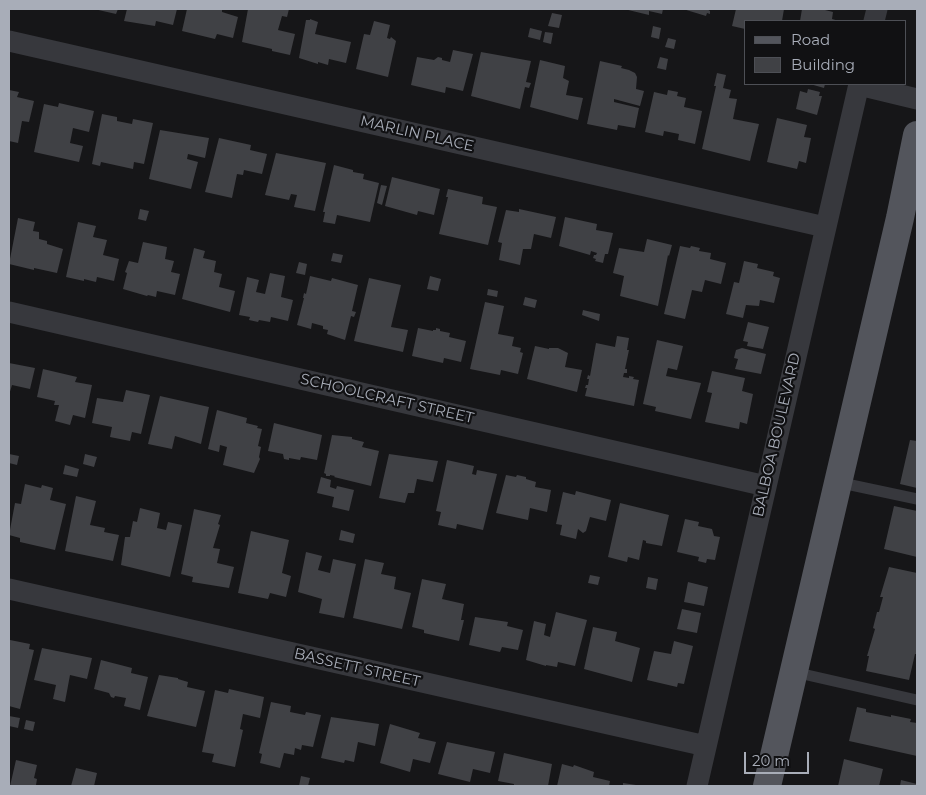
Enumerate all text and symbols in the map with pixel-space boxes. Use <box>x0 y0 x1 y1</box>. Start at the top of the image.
legend <box>744 20 906 85</box>
text: Road <box>791 30 830 49</box>
text: Building <box>791 55 855 74</box>
street label: MARLIN PLACE <box>358 112 476 156</box>
street label: BALBOA BOULEVARD <box>749 351 805 519</box>
street label: SCHOOLCRAFT STREET <box>299 370 475 428</box>
street label: BASSETT STREET <box>292 645 422 691</box>
scale bar <box>746 742 811 774</box>
text: 20 m <box>752 751 790 770</box>

